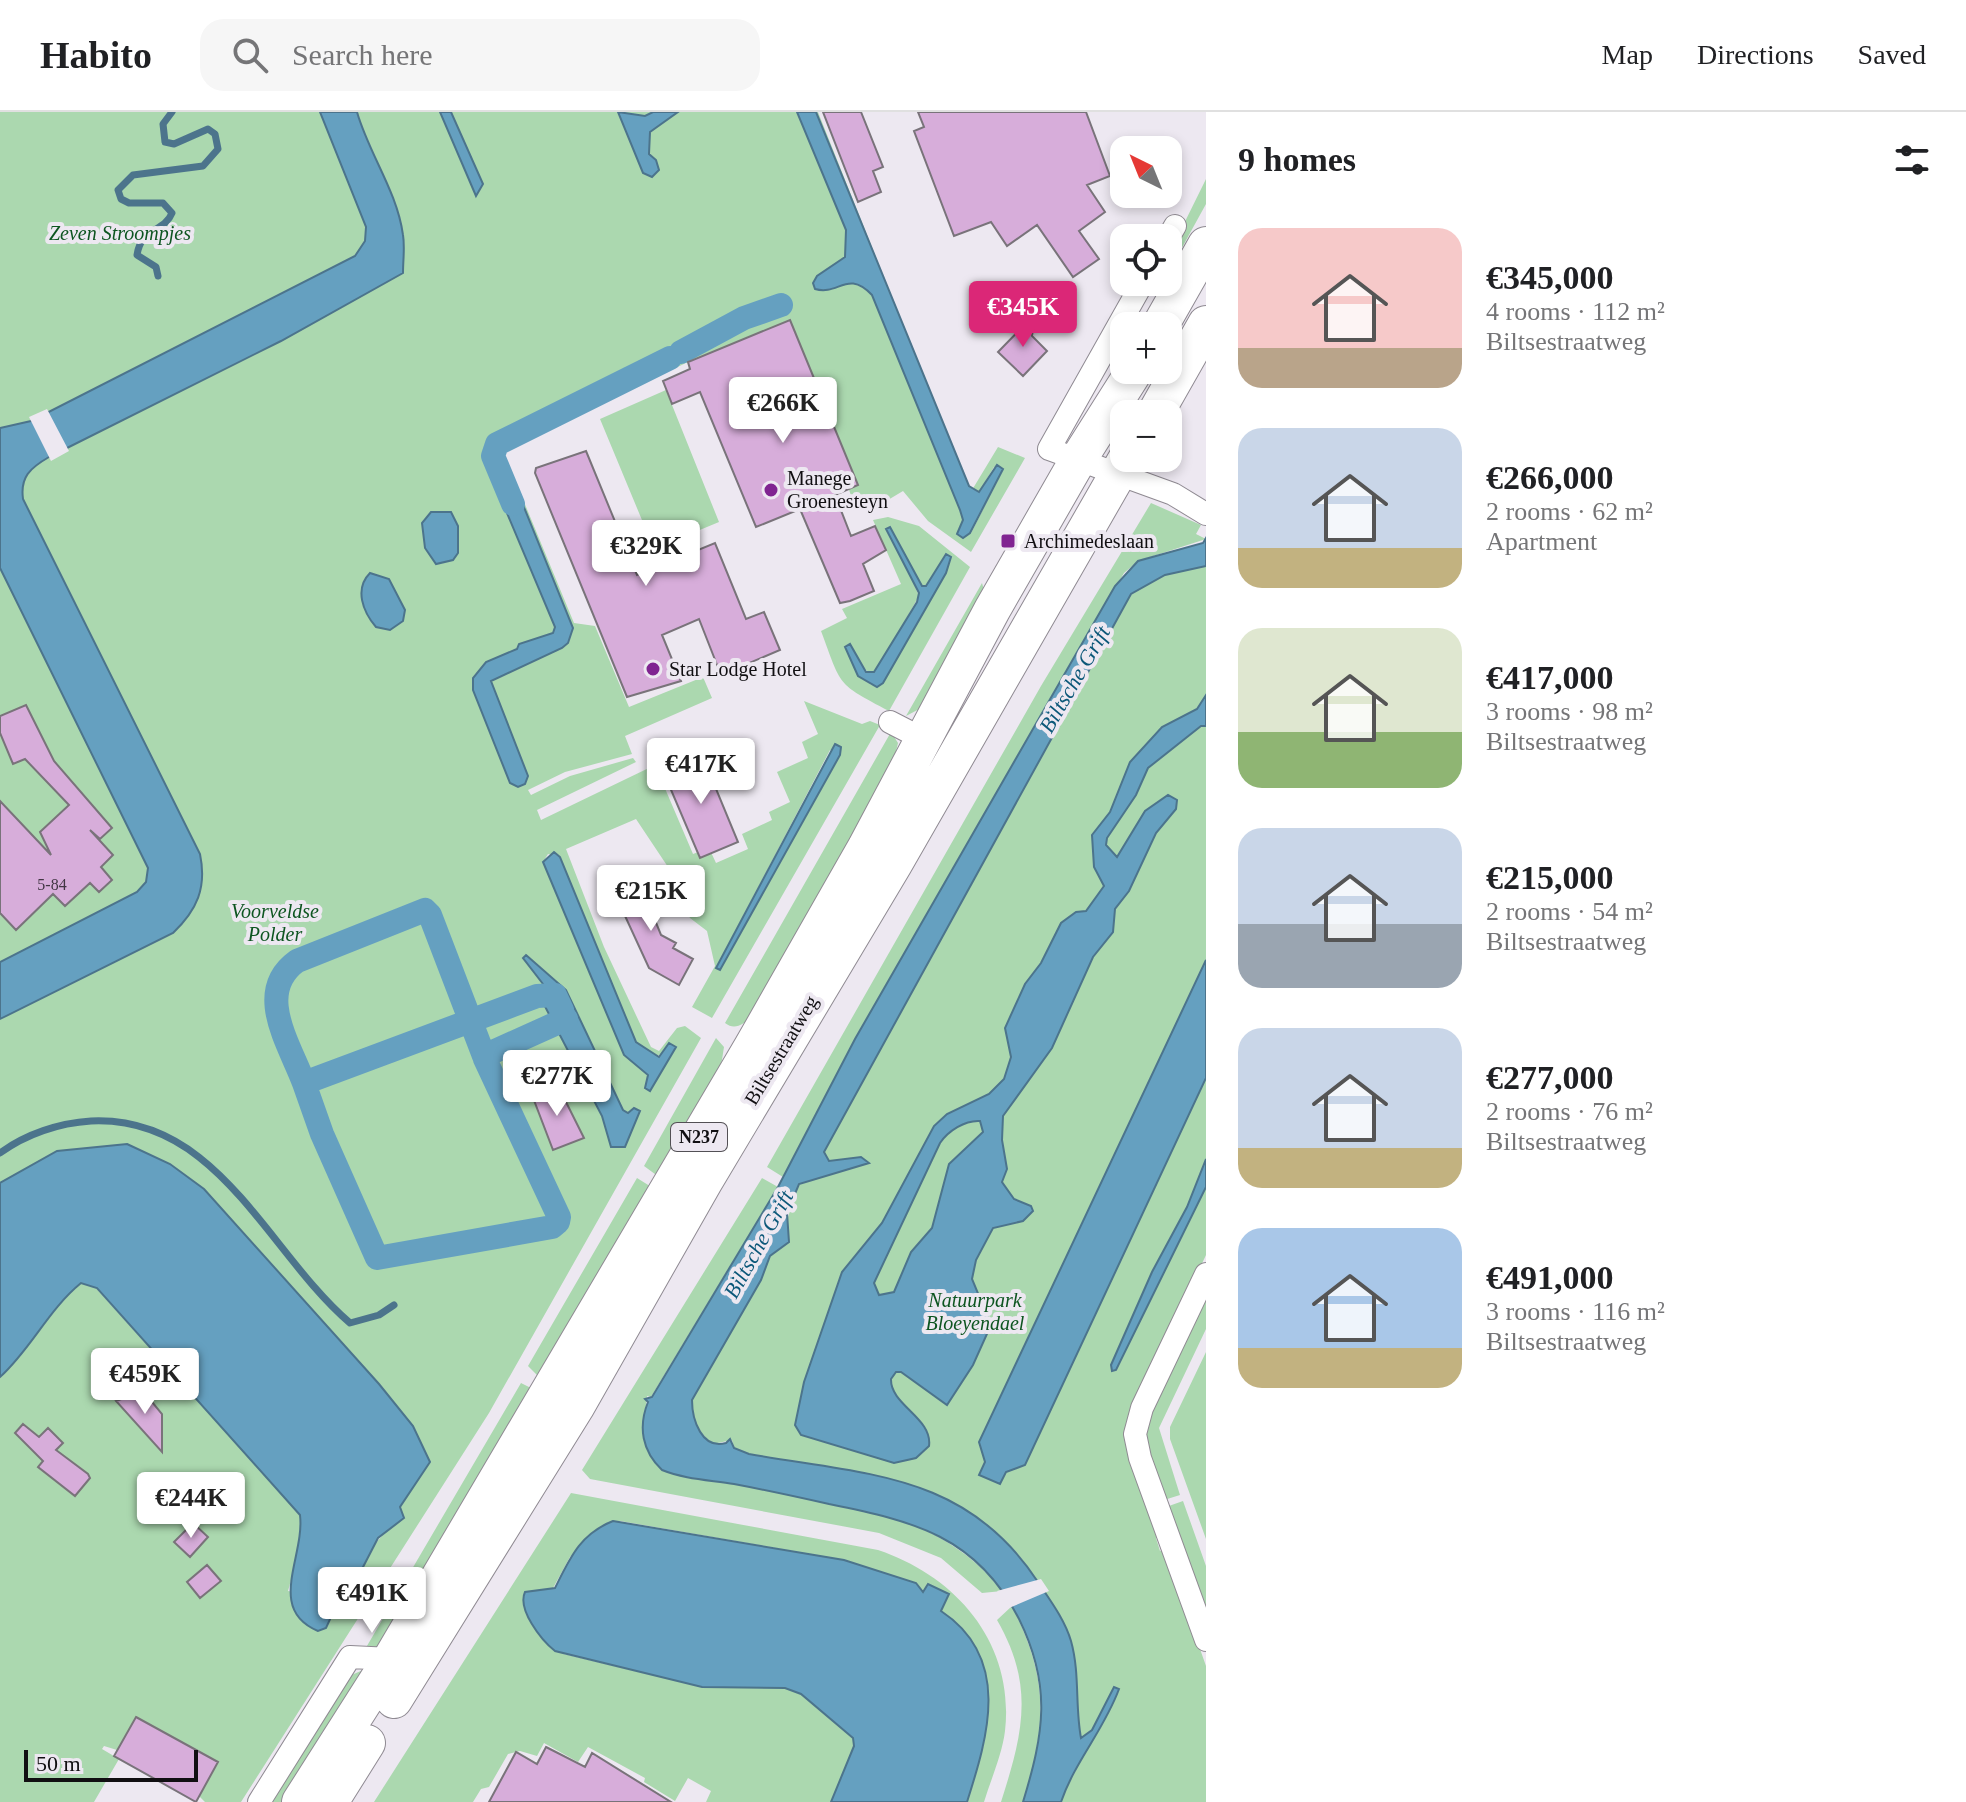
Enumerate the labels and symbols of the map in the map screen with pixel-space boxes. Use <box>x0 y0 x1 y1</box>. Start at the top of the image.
north arrow <box>1110 136 1182 208</box>
park label: Zeven Stroompjes <box>49 222 191 245</box>
pin: €345K <box>967 281 1079 349</box>
pin: €266K <box>727 377 839 445</box>
place label: Manege Groenesteyn <box>787 467 888 513</box>
marker: Manege Groenesteyn <box>762 481 780 499</box>
pin: €329K <box>590 520 702 588</box>
place label: Archimedeslaan <box>1024 530 1154 552</box>
marker: Archimedeslaan <box>999 532 1017 550</box>
water label: Biltsche Grift <box>1034 621 1115 737</box>
place label: Star Lodge Hotel <box>669 658 807 681</box>
marker: Star Lodge Hotel <box>644 660 662 678</box>
pin: €417K <box>645 738 757 806</box>
pin: €215K <box>595 865 707 933</box>
house number: 5-84 <box>37 876 67 893</box>
park label: Voorveldse Polder <box>231 900 319 945</box>
street label: Biltsestraatweg <box>740 991 823 1109</box>
pin: €277K <box>501 1050 613 1118</box>
road number: N237 <box>671 1123 727 1151</box>
water label: Biltsche Grift <box>719 1185 799 1302</box>
park label: Natuurpark Bloeyendael <box>926 1289 1025 1335</box>
pin: €459K <box>89 1348 201 1416</box>
pin: €244K <box>135 1472 247 1540</box>
pin: €491K <box>316 1567 428 1635</box>
scale bar <box>24 1746 198 1782</box>

